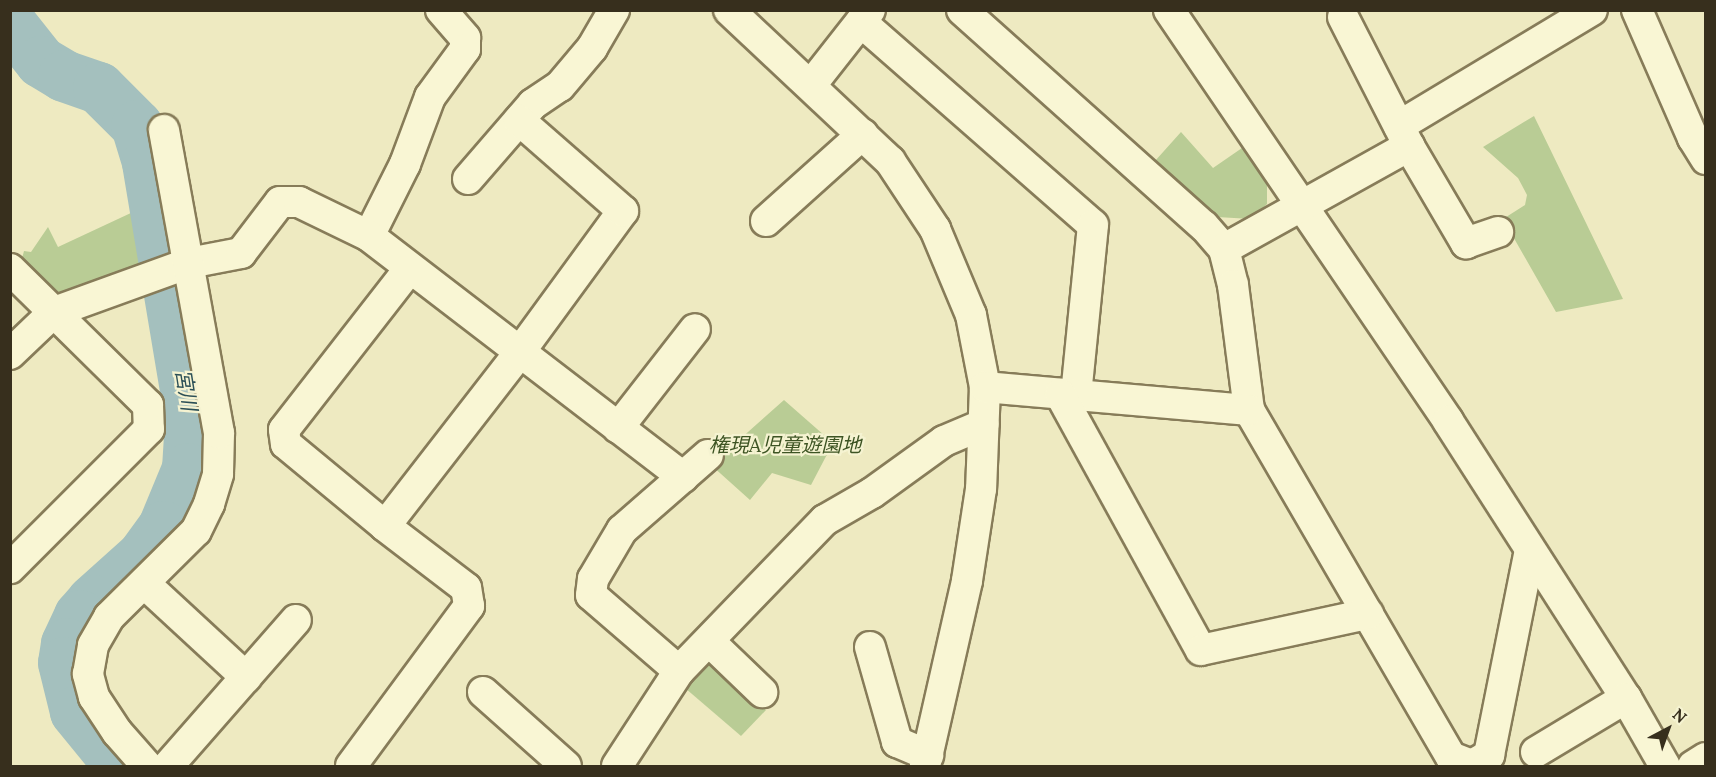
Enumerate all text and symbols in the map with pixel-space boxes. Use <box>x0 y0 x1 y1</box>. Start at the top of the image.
water label: 宮川 <box>170 367 202 413</box>
park label: 権現A児童遊園地 <box>709 432 861 456</box>
north arrow <box>1638 699 1698 759</box>
text: N <box>1669 704 1691 727</box>

